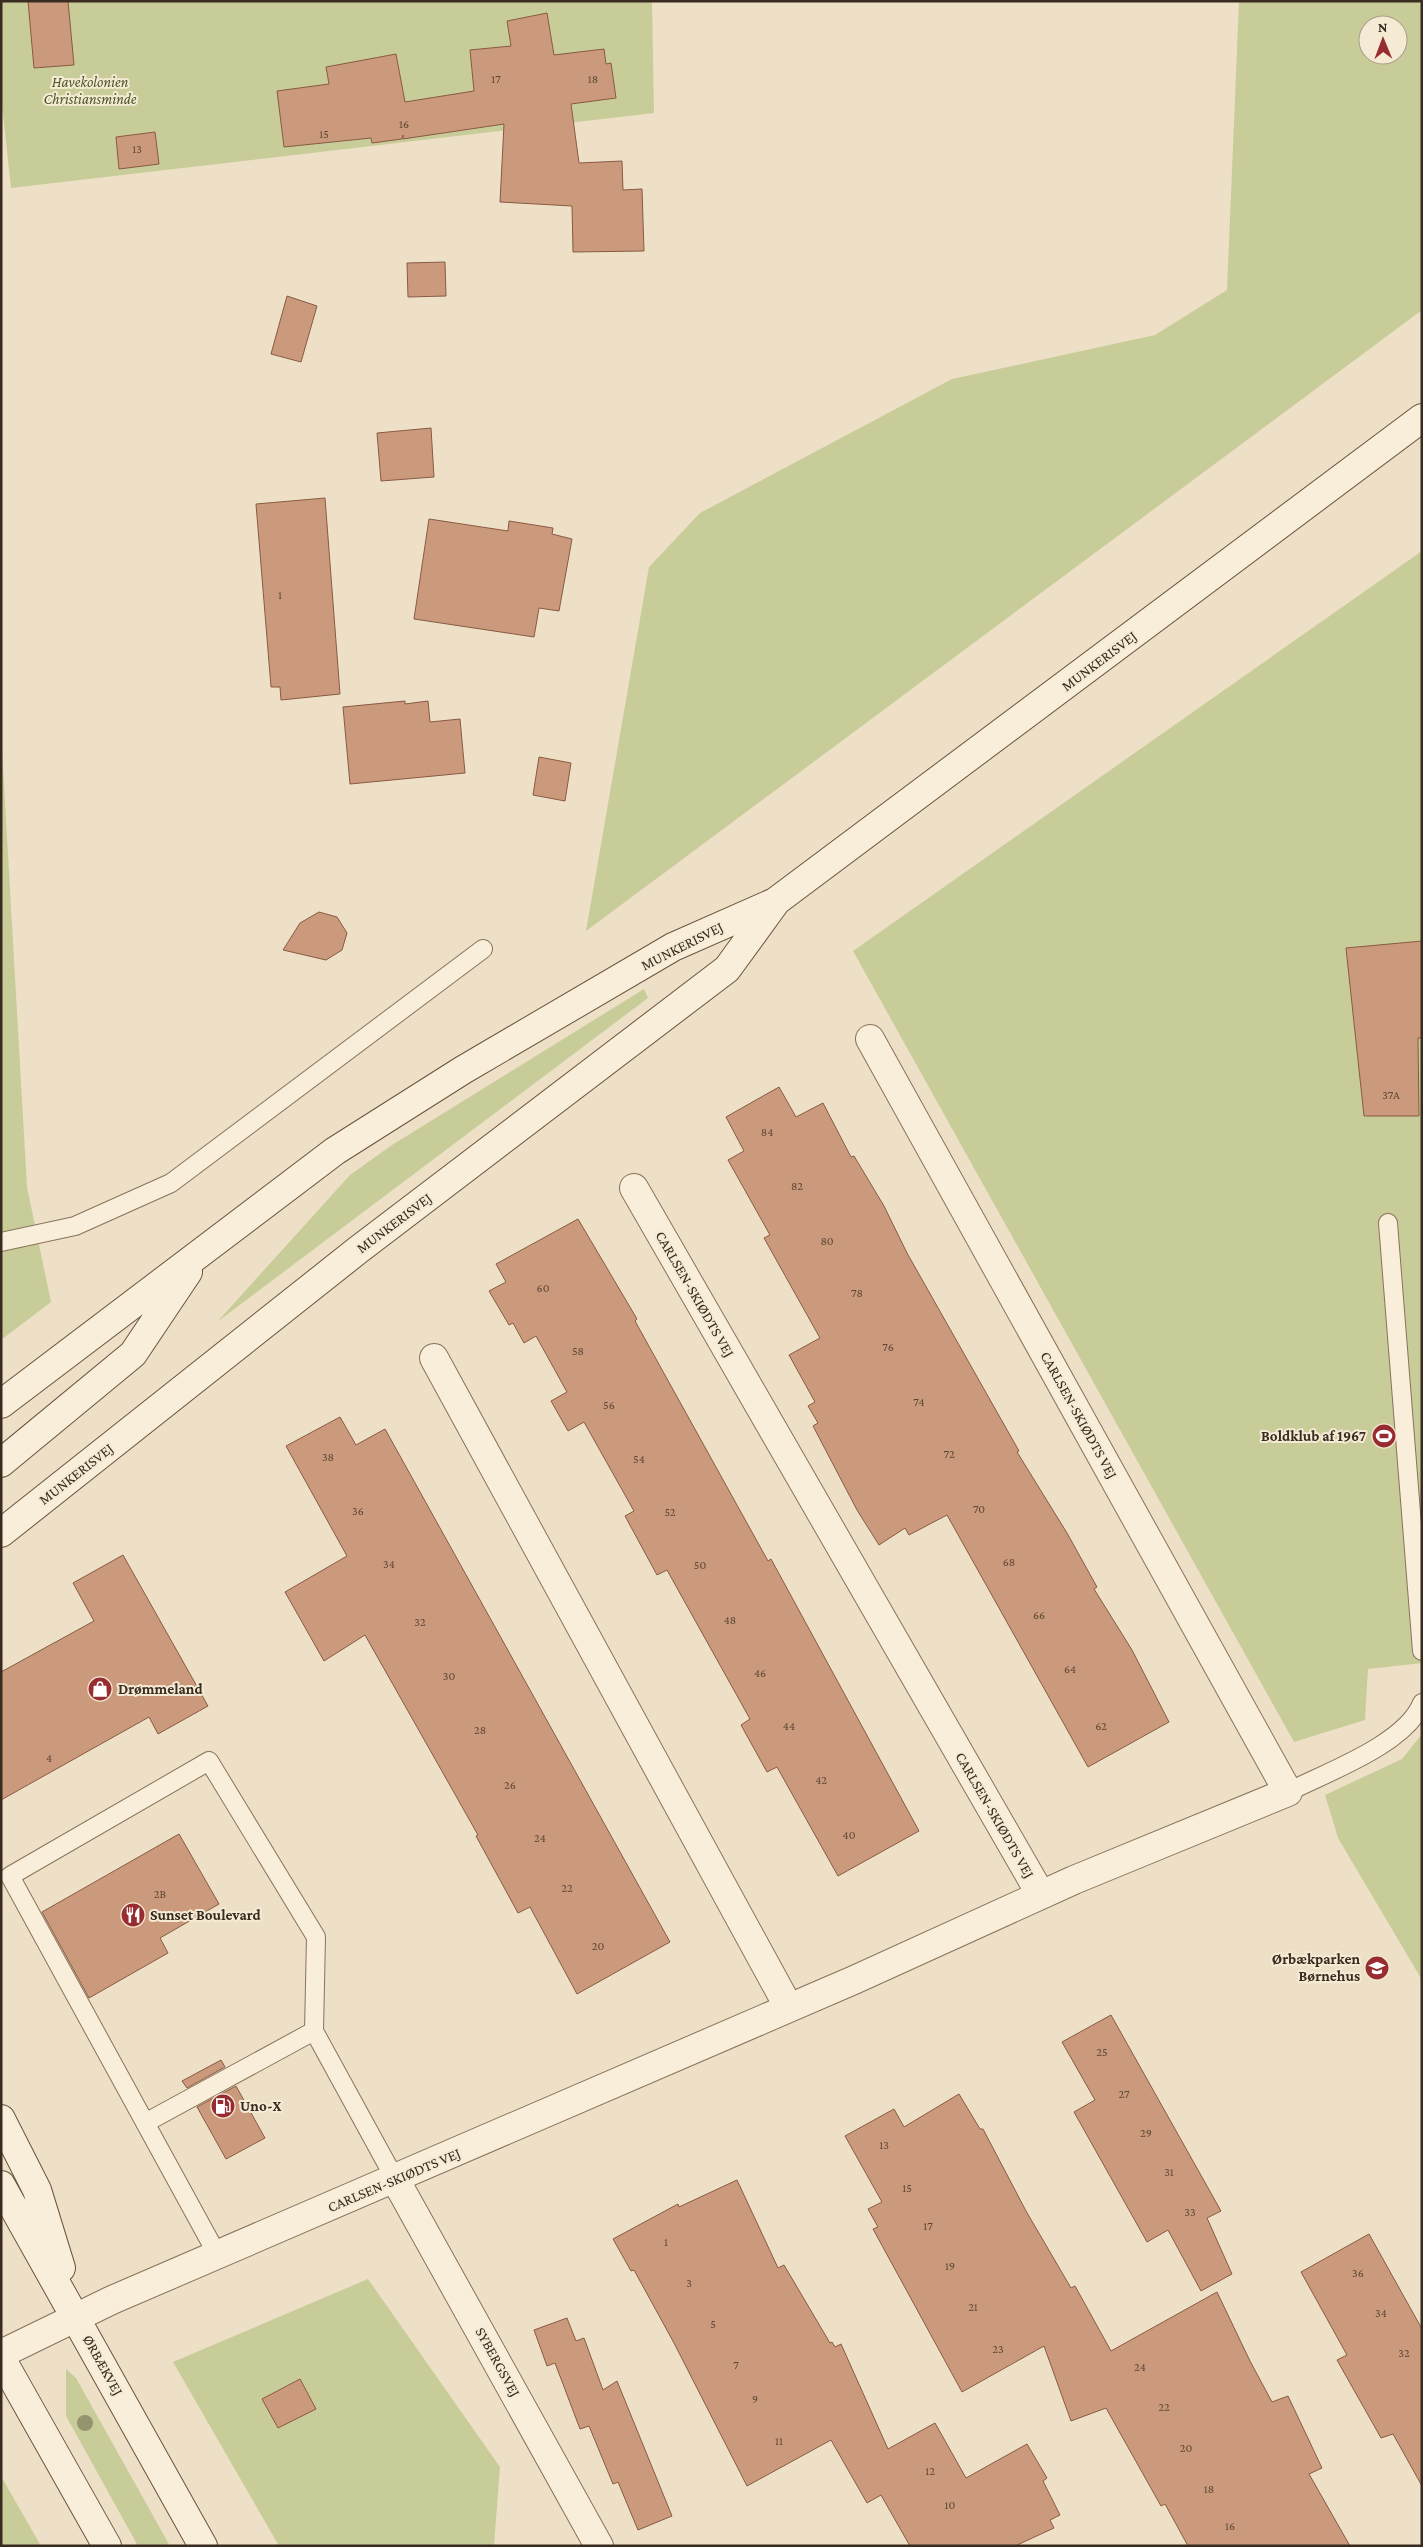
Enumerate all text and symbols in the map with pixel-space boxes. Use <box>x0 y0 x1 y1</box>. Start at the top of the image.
north arrow <box>1358 15 1408 65</box>
text: N <box>1378 19 1388 35</box>
house number: 17 <box>491 72 501 86</box>
house number: 18 <box>588 72 598 86</box>
park label: Havekolonien Christiansminde <box>43 74 137 107</box>
house number: 16 <box>399 117 409 131</box>
house number: 15 <box>319 127 329 141</box>
house number: 13 <box>132 142 142 156</box>
house number: 1 <box>278 588 282 602</box>
street label: MUNKERISVEJ <box>1058 628 1140 695</box>
street label: MUNKERISVEJ <box>638 918 726 974</box>
house number: 37A <box>1382 1088 1400 1102</box>
house number: 84 <box>761 1125 773 1139</box>
house number: 82 <box>791 1179 803 1193</box>
street label: MUNKERISVEJ <box>353 1190 435 1257</box>
street label: CARLSEN-SKIØDTS VEJ <box>652 1228 738 1360</box>
house number: 80 <box>820 1234 834 1248</box>
house number: 60 <box>537 1281 550 1295</box>
house number: 78 <box>851 1286 863 1300</box>
house number: 76 <box>882 1340 894 1354</box>
house number: 58 <box>572 1344 584 1358</box>
street label: CARLSEN-SKIØDTS VEJ <box>1037 1349 1121 1482</box>
house number: 74 <box>913 1395 925 1409</box>
house number: 56 <box>603 1398 615 1412</box>
sports icon: Boldklub af 1967 <box>1371 1423 1397 1449</box>
place label: Boldklub af 1967 <box>1261 1428 1366 1444</box>
street label: MUNKERISVEJ <box>36 1440 117 1509</box>
house number: 72 <box>943 1447 955 1461</box>
house number: 38 <box>322 1450 334 1464</box>
house number: 54 <box>633 1452 645 1466</box>
house number: 70 <box>973 1502 985 1516</box>
house number: 36 <box>352 1504 364 1518</box>
house number: 52 <box>664 1505 676 1519</box>
house number: 68 <box>1003 1555 1015 1569</box>
house number: 34 <box>383 1557 395 1571</box>
house number: 50 <box>694 1558 706 1572</box>
house number: 66 <box>1033 1608 1045 1622</box>
house number: 48 <box>724 1613 736 1627</box>
house number: 32 <box>414 1615 426 1629</box>
house number: 64 <box>1064 1662 1076 1676</box>
house number: 46 <box>754 1666 766 1680</box>
house number: 30 <box>443 1669 455 1683</box>
shop icon: Drømmeland <box>87 1676 113 1702</box>
place label: Drømmeland <box>118 1681 203 1697</box>
house number: 44 <box>783 1719 795 1733</box>
house number: 62 <box>1095 1719 1107 1733</box>
house number: 28 <box>474 1723 486 1737</box>
street label: CARLSEN-SKIØDTS VEJ <box>952 1749 1038 1881</box>
house number: 4 <box>46 1751 52 1765</box>
house number: 42 <box>815 1773 827 1787</box>
house number: 26 <box>504 1778 516 1792</box>
house number: 40 <box>843 1828 856 1842</box>
house number: 24 <box>534 1831 546 1845</box>
house number: 22 <box>561 1881 573 1895</box>
house number: 2B <box>154 1887 167 1901</box>
restaurant icon: Sunset Boulevard <box>120 1902 146 1928</box>
place label: Sunset Boulevard <box>150 1907 261 1923</box>
house number: 20 <box>592 1939 604 1953</box>
place label: Ørbækparken Børnehus <box>1272 1951 1360 1984</box>
school or university icon: Ørbækparken Børnehus <box>1364 1955 1390 1981</box>
house number: 25 <box>1096 2045 1108 2059</box>
house number: 27 <box>1118 2087 1130 2101</box>
fuel station icon: Uno-X <box>210 2093 236 2119</box>
place label: Uno-X <box>240 2098 281 2114</box>
house number: 29 <box>1140 2126 1152 2140</box>
house number: 13 <box>879 2138 889 2152</box>
street label: CARLSEN-SKIØDTS VEJ <box>325 2145 463 2216</box>
house number: 31 <box>1164 2165 1174 2179</box>
house number: 15 <box>902 2181 912 2195</box>
house number: 33 <box>1184 2205 1196 2219</box>
house number: 17 <box>923 2219 933 2233</box>
house number: 1 <box>664 2235 668 2249</box>
house number: 19 <box>945 2259 955 2273</box>
house number: 36 <box>1352 2266 1364 2280</box>
house number: 3 <box>686 2276 692 2290</box>
house number: 21 <box>968 2300 978 2314</box>
house number: 34 <box>1375 2306 1387 2320</box>
house number: 5 <box>710 2317 716 2331</box>
street label: SYBERGSVEJ <box>471 2325 524 2400</box>
street label: ØRBÆKVEJ <box>79 2332 126 2399</box>
house number: 23 <box>992 2342 1004 2356</box>
house number: 32 <box>1398 2346 1410 2360</box>
house number: 7 <box>733 2358 739 2372</box>
house number: 24 <box>1134 2360 1146 2374</box>
house number: 9 <box>752 2392 758 2406</box>
house number: 22 <box>1158 2400 1170 2414</box>
house number: 11 <box>775 2434 783 2448</box>
house number: 20 <box>1180 2441 1192 2455</box>
house number: 12 <box>925 2464 935 2478</box>
house number: 18 <box>1204 2482 1214 2496</box>
house number: 10 <box>945 2498 956 2512</box>
house number: 16 <box>1225 2519 1235 2533</box>

